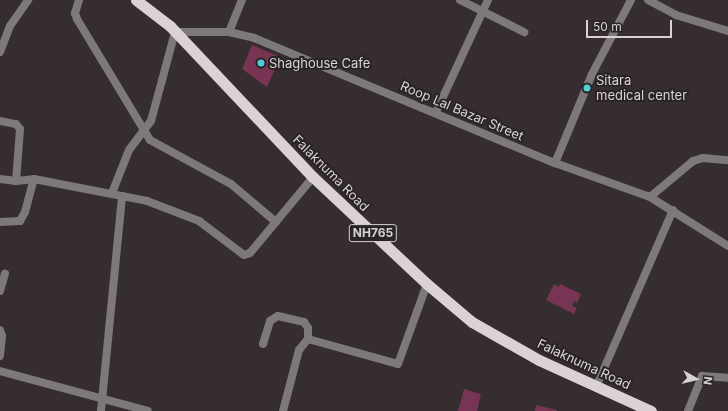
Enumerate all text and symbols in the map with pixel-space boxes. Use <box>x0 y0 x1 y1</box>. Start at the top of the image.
scale bar <box>588 12 674 38</box>
text: 50 m <box>593 19 622 34</box>
place label: Shaghouse Cafe <box>269 55 370 71</box>
marker: Shaghouse Cafe <box>256 58 266 68</box>
place label: Sitara medical center <box>596 73 687 104</box>
street label: Roop Lal Bazar Street <box>398 78 526 144</box>
marker: Sitara medical center <box>581 82 593 94</box>
street label: Falaknuma Road <box>290 132 372 214</box>
road number: NH765 <box>348 223 398 243</box>
street label: Falaknuma Road <box>535 336 633 392</box>
north arrow <box>676 359 716 399</box>
text: N <box>700 376 715 386</box>

